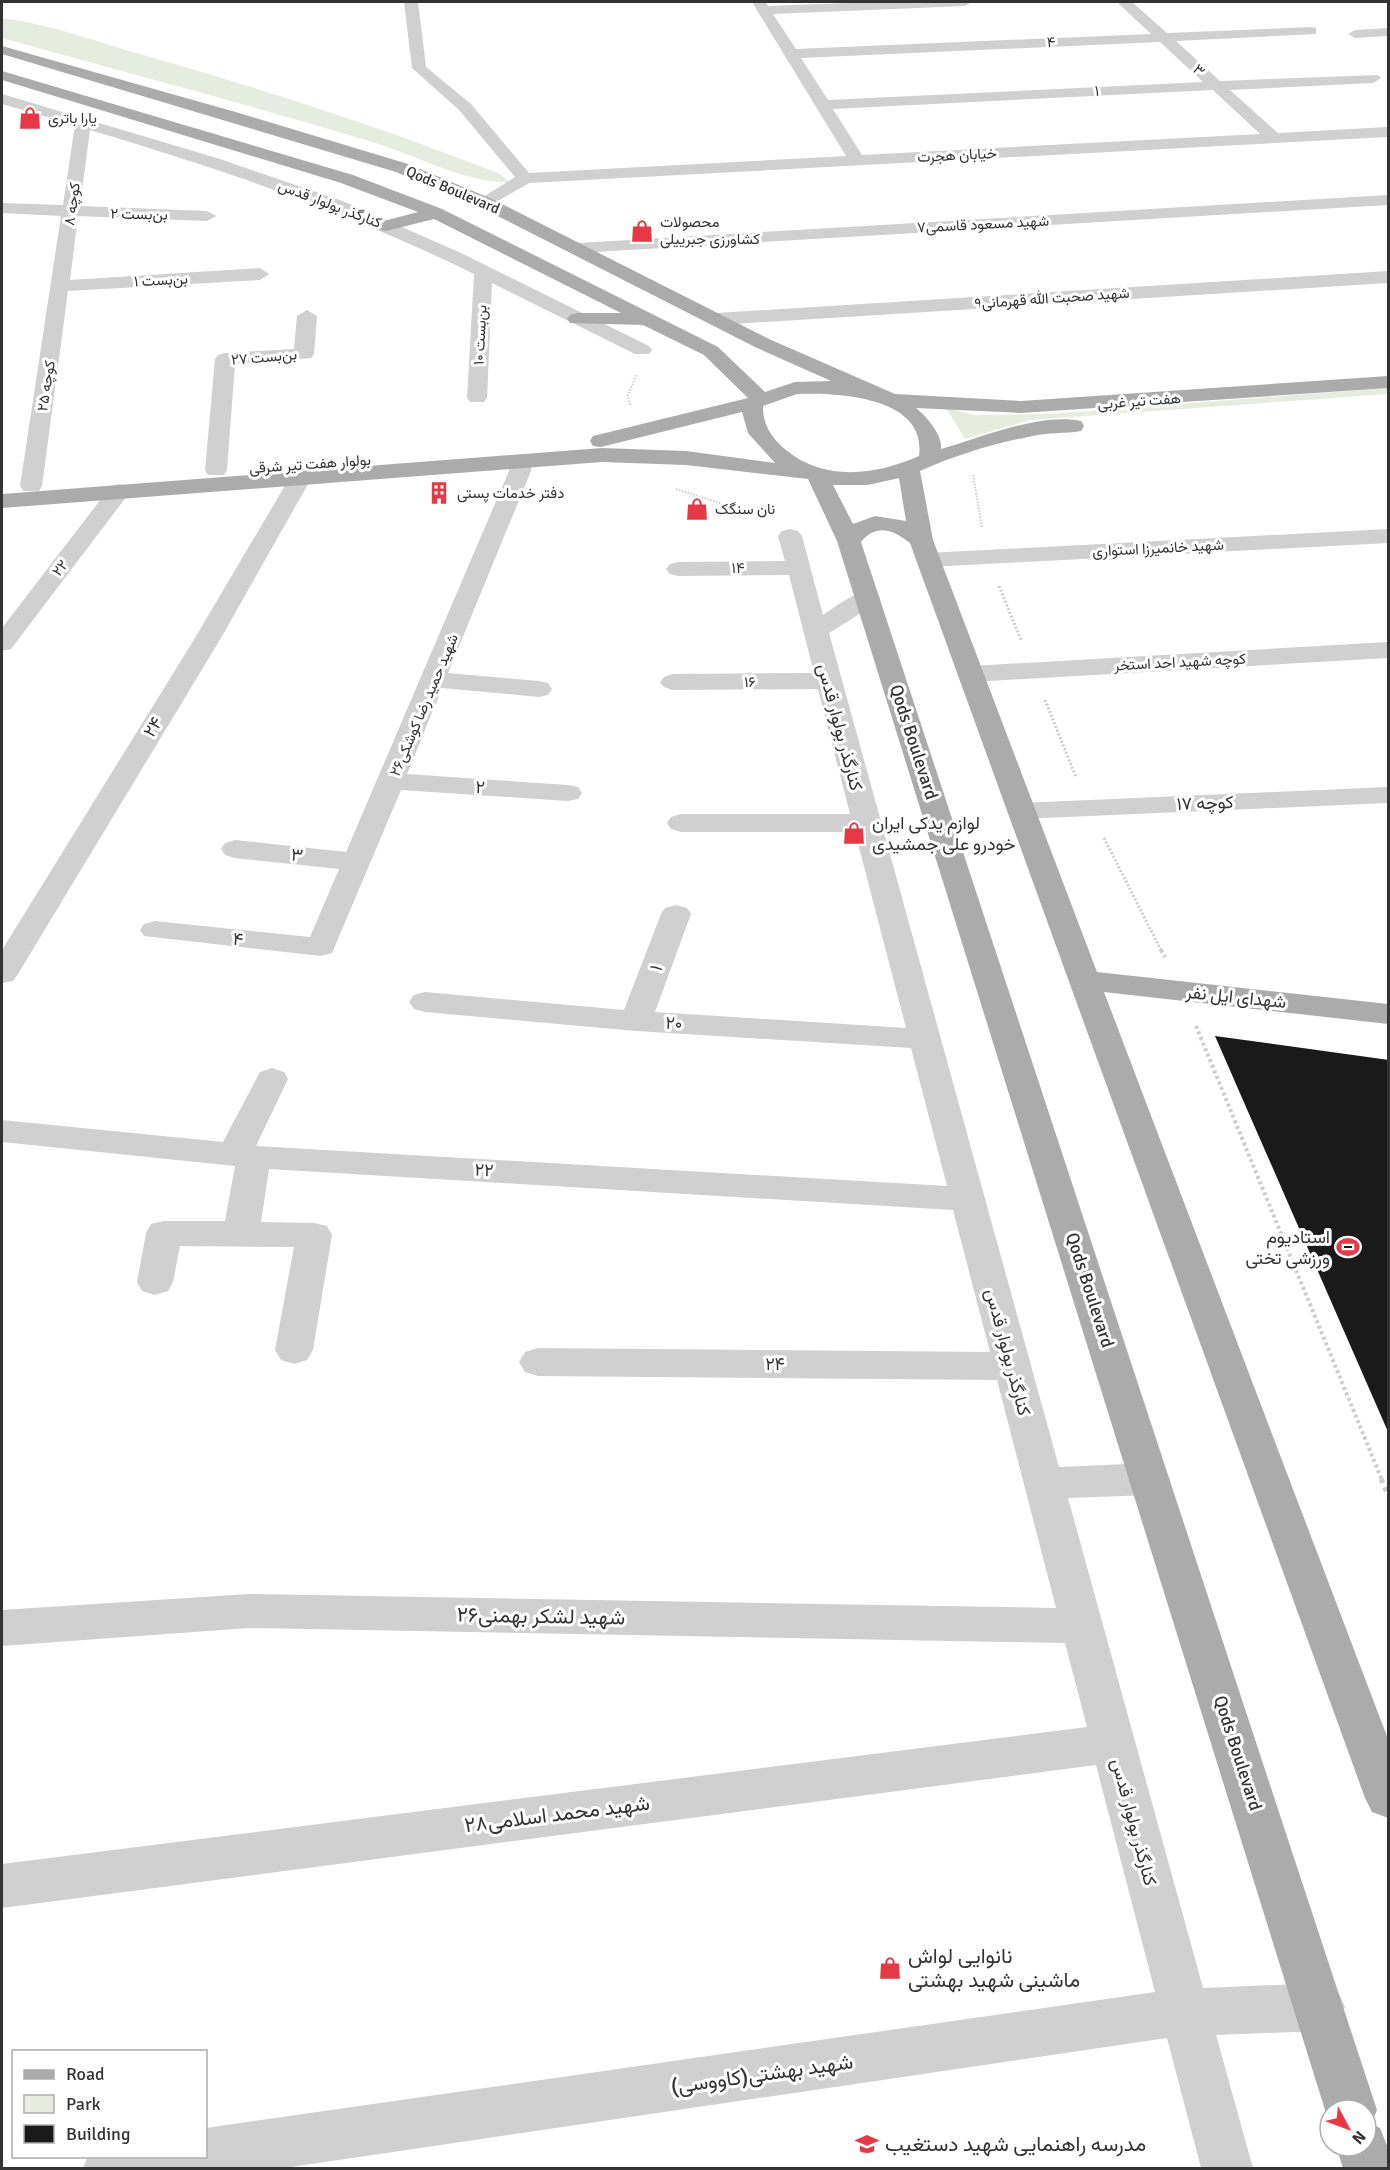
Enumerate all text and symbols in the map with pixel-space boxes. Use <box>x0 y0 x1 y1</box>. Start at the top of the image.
street label: ۴ <box>1046 33 1056 51</box>
street label: ۳ <box>1189 60 1209 80</box>
street label: ۱ <box>1094 82 1100 100</box>
shop icon: یارا باتری <box>17 105 43 131</box>
place label: یارا باتری <box>48 109 97 128</box>
street label: خیابان هجرت <box>917 144 997 166</box>
street label: Qods Boulevard <box>404 162 502 218</box>
street label: کنارگذر بولوار قدس <box>276 176 384 233</box>
street label: کوچه ۸ <box>60 181 85 227</box>
street label: بن‌بست ۲ <box>110 205 168 224</box>
street label: شهید مسعود قاسمی۷ <box>916 212 1050 237</box>
place label: محصولات کشاورزی جبرییلی <box>660 213 760 249</box>
shop icon: محصولات کشاورزی جبرییلی <box>629 218 655 244</box>
street label: بن‌بست ۱ <box>134 270 188 291</box>
street label: شهید صحبت الله قهرمانی۹ <box>974 284 1130 313</box>
street label: بن‌بست ۱۰ <box>469 304 492 366</box>
street label: بن‌بست ۲۷ <box>230 345 298 370</box>
street label: کوچه ۲۵ <box>33 359 60 413</box>
street label: هفت تیر غربی <box>1097 389 1181 414</box>
street label: بولوار هفت تیر شرقی <box>249 451 372 478</box>
building icon: دفتر خدمات پستی <box>426 480 452 506</box>
place label: دفتر خدمات پستی <box>457 484 564 503</box>
shop icon: نان سنگک <box>684 496 710 522</box>
place label: نان سنگک <box>715 500 775 518</box>
street label: شهید خانمیرزا استواری <box>1092 536 1225 561</box>
street label: ۲۲ <box>48 556 72 580</box>
street label: ۱۴ <box>732 559 745 577</box>
street label: شهید حمید رضا کوشکی۲۶ <box>386 631 463 779</box>
street label: کوچه شهید احد استخر <box>1113 650 1247 675</box>
street label: کنارگذر بولوار قدس <box>812 661 868 793</box>
street label: ۱۶ <box>744 673 756 691</box>
street label: Qods Boulevard <box>885 682 943 802</box>
street label: ۲۴ <box>138 713 168 741</box>
street label: ۲ <box>475 776 485 798</box>
street label: کوچه ۱۷ <box>1176 791 1234 816</box>
place label: لوازم یدکی ایران خودرو علی جمشیدی <box>872 812 1016 855</box>
shop icon: لوازم یدکی ایران خودرو علی جمشیدی <box>841 820 867 846</box>
street label: ۳ <box>290 843 304 867</box>
street label: ۴ <box>232 928 244 950</box>
street label: ۱ <box>645 962 667 974</box>
street label: شهدای ایل نفر <box>1184 981 1287 1013</box>
street label: ۲۰ <box>665 1011 683 1035</box>
street label: ۲۲ <box>474 1159 494 1181</box>
place label: استادیوم ورزشی تختی <box>1246 1226 1330 1269</box>
street label: Qods Boulevard <box>1061 1230 1119 1350</box>
sports icon: استادیوم ورزشی تختی <box>1335 1234 1361 1260</box>
street label: کنارگذر بولوار قدس <box>980 1286 1036 1418</box>
street label: ۲۴ <box>765 1353 785 1375</box>
street label: شهید لشکر بهمنی۲۶ <box>457 1602 625 1630</box>
street label: Qods Boulevard <box>1209 1693 1267 1813</box>
street label: کنارگذر بولوار قدس <box>1106 1756 1162 1888</box>
street label: شهید محمد اسلامی۲۸ <box>463 1790 651 1838</box>
place label: نانوایی لواش ماشینی شهید بهشتی <box>908 1943 1080 1993</box>
shop icon: نانوایی لواش ماشینی شهید بهشتی <box>877 1955 903 1981</box>
street label: شهید بهشتی(کاووسی) <box>669 2048 855 2100</box>
legend <box>12 2050 207 2158</box>
text: Road <box>66 2063 105 2085</box>
text: Park <box>66 2093 101 2115</box>
north arrow <box>1318 2098 1378 2158</box>
text: Building <box>66 2123 130 2145</box>
text: N <box>1347 2126 1370 2148</box>
school or university icon: مدرسه راهنمایی شهید دستغیب <box>854 2131 880 2157</box>
place label: مدرسه راهنمایی شهید دستغیب <box>885 2131 1146 2157</box>

